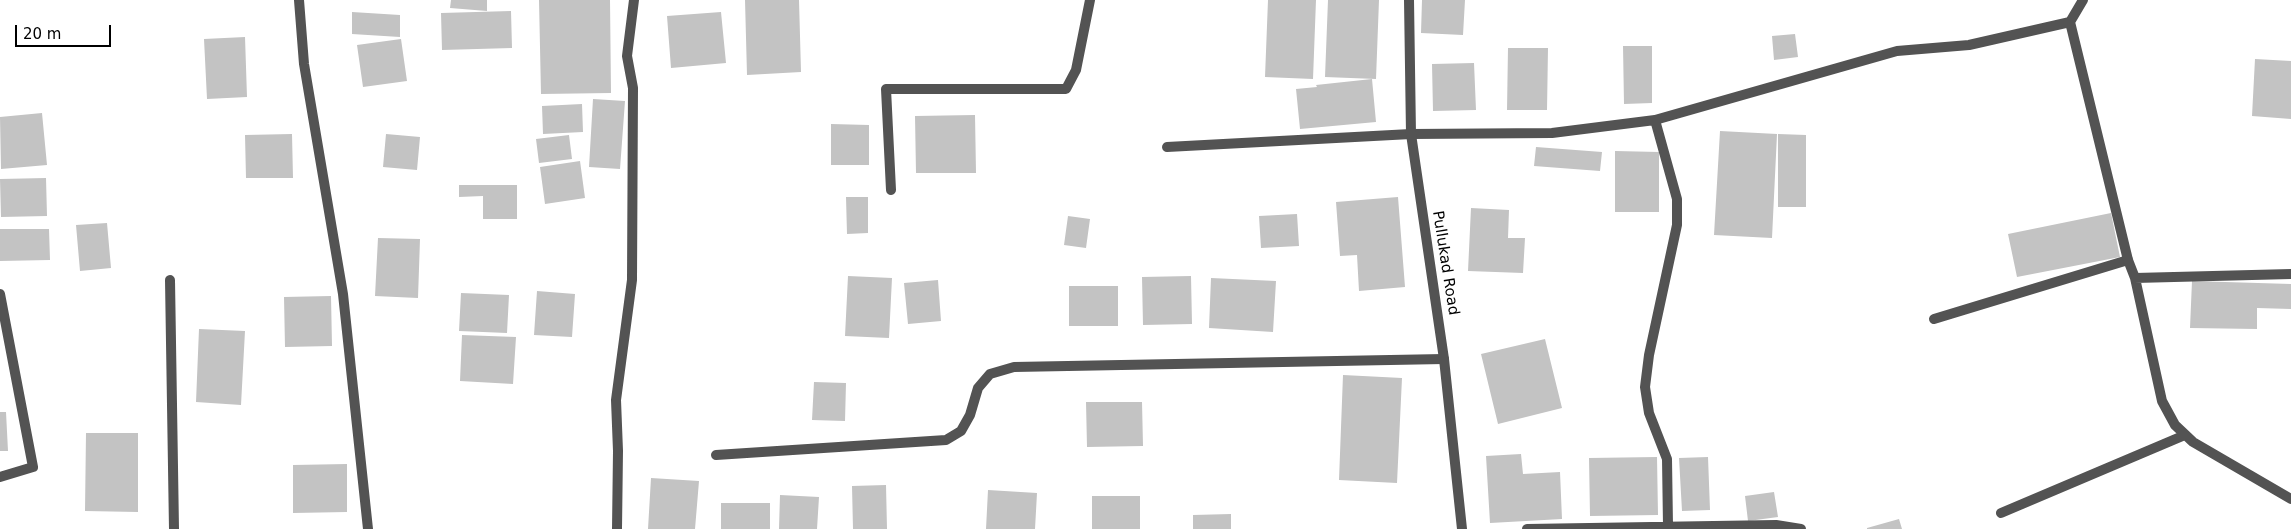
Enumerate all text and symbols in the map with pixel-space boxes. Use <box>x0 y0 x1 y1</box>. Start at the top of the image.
scale bar <box>18 15 114 47</box>
text: 20 m <box>23 25 61 43</box>
street label: Pullukad Road <box>1428 209 1462 317</box>

